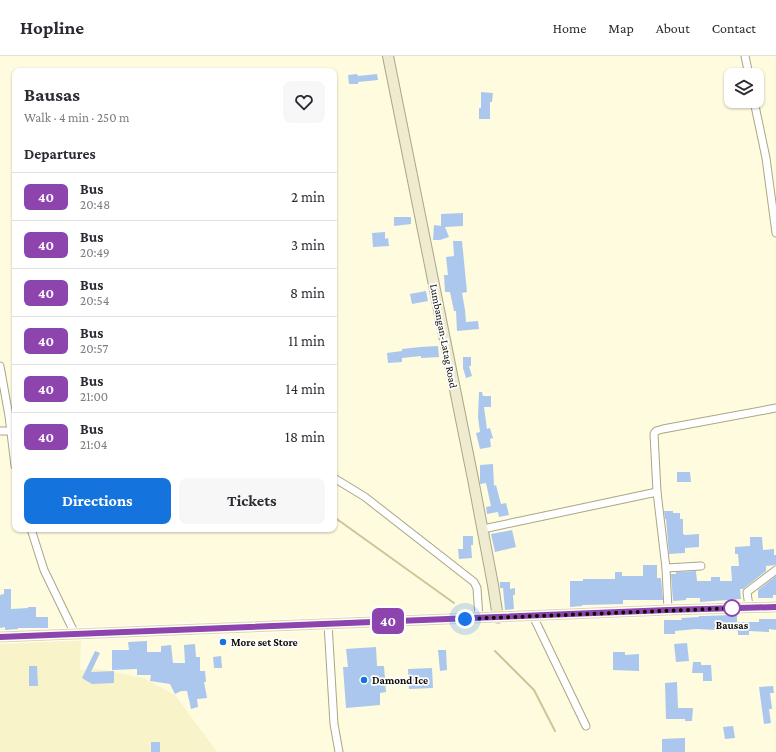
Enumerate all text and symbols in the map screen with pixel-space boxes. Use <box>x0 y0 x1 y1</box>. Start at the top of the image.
text: Hopline <box>20 17 84 38</box>
text: Home <box>553 20 586 36</box>
text: Map <box>608 20 634 36</box>
text: About <box>656 20 690 36</box>
text: Contact <box>712 20 756 36</box>
map controls <box>724 68 764 108</box>
button: layers <box>724 68 764 108</box>
button: heart <box>283 81 325 123</box>
text: Bausas <box>24 84 80 105</box>
text: Walk · 4 min · 250 m <box>24 110 129 125</box>
text: Departures <box>24 146 96 162</box>
text: Bus <box>80 181 103 197</box>
text: 40 <box>38 189 54 205</box>
text: 2 min <box>291 189 325 205</box>
text: 20:48 <box>80 197 110 212</box>
text: Bus <box>80 229 103 245</box>
text: 40 <box>38 237 54 253</box>
text: 3 min <box>291 237 325 253</box>
text: 20:49 <box>80 245 110 260</box>
text: Bus <box>80 277 103 293</box>
street label: Lumbangan-Latag Road <box>427 283 460 390</box>
text: 40 <box>38 285 54 301</box>
text: 8 min <box>290 285 325 301</box>
text: 20:54 <box>80 293 109 308</box>
text: Bus <box>80 325 103 341</box>
text: 40 <box>38 333 54 349</box>
text: 11 min <box>288 333 325 349</box>
text: 20:57 <box>80 341 108 356</box>
text: Bus <box>80 373 103 389</box>
text: 40 <box>38 381 54 397</box>
text: 14 min <box>286 381 325 397</box>
text: 21:00 <box>80 389 108 404</box>
text: Bus <box>80 421 103 437</box>
text: 40 <box>38 429 54 445</box>
text: 18 min <box>285 429 325 445</box>
text: 21:04 <box>80 437 107 452</box>
button: Directions <box>24 478 171 524</box>
button: Tickets <box>179 478 325 524</box>
marker: Bausas <box>723 599 741 617</box>
line badge: 40 <box>370 608 406 634</box>
your location <box>455 609 475 629</box>
text: 40 <box>380 613 396 629</box>
place label: Bausas <box>716 619 749 631</box>
place label: More set Store <box>231 636 298 648</box>
marker: More set Store <box>218 637 228 647</box>
place label: Damond Ice <box>372 674 428 686</box>
marker: Damond Ice <box>359 675 369 685</box>

